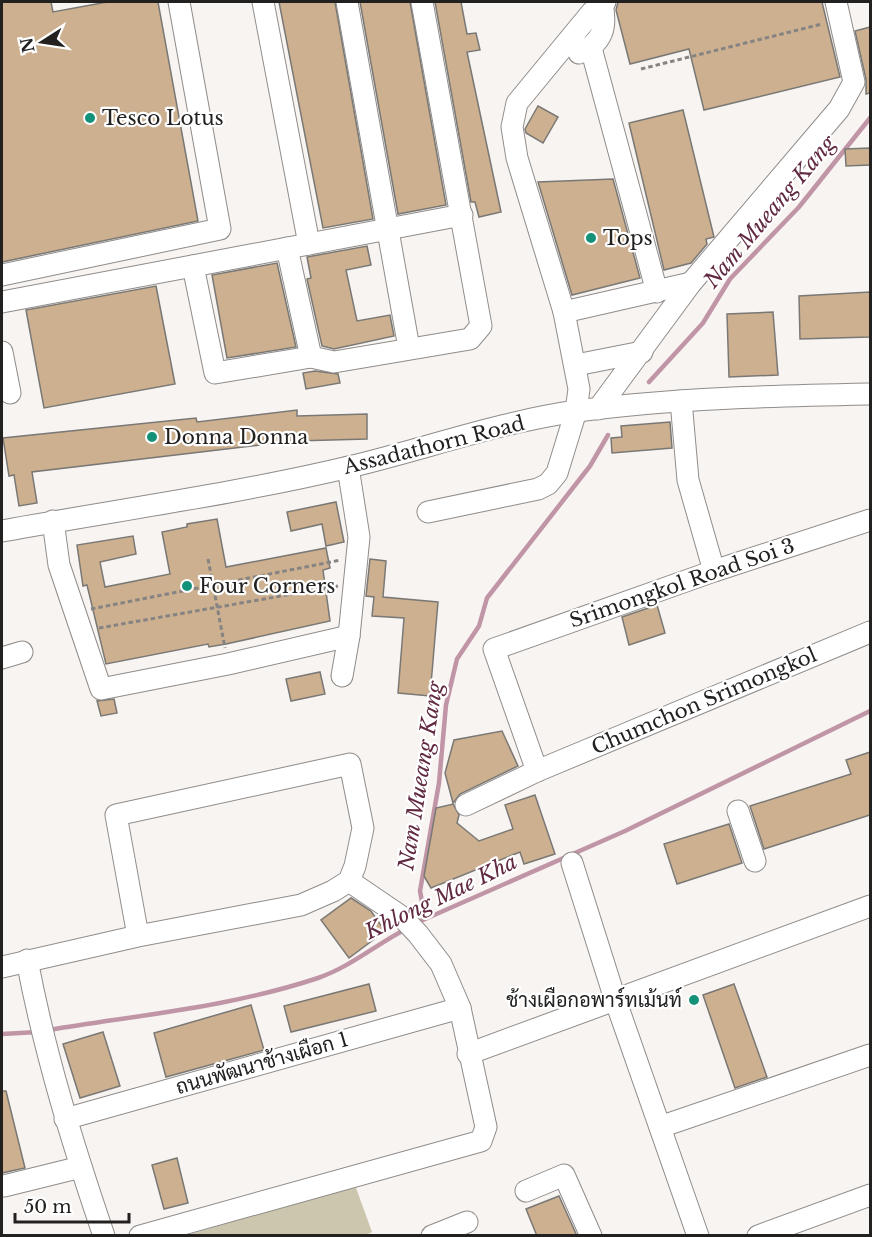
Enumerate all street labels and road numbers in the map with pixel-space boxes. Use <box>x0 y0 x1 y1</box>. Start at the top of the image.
street label: Assadathorn Road <box>340 411 527 479</box>
street label: Srimongkol Road Soi 3 <box>566 533 798 633</box>
street label: Chumchon Srimongkol <box>588 643 820 759</box>
street label: ถนนพัฒนาช้างเผือก 1 <box>173 1025 351 1099</box>

